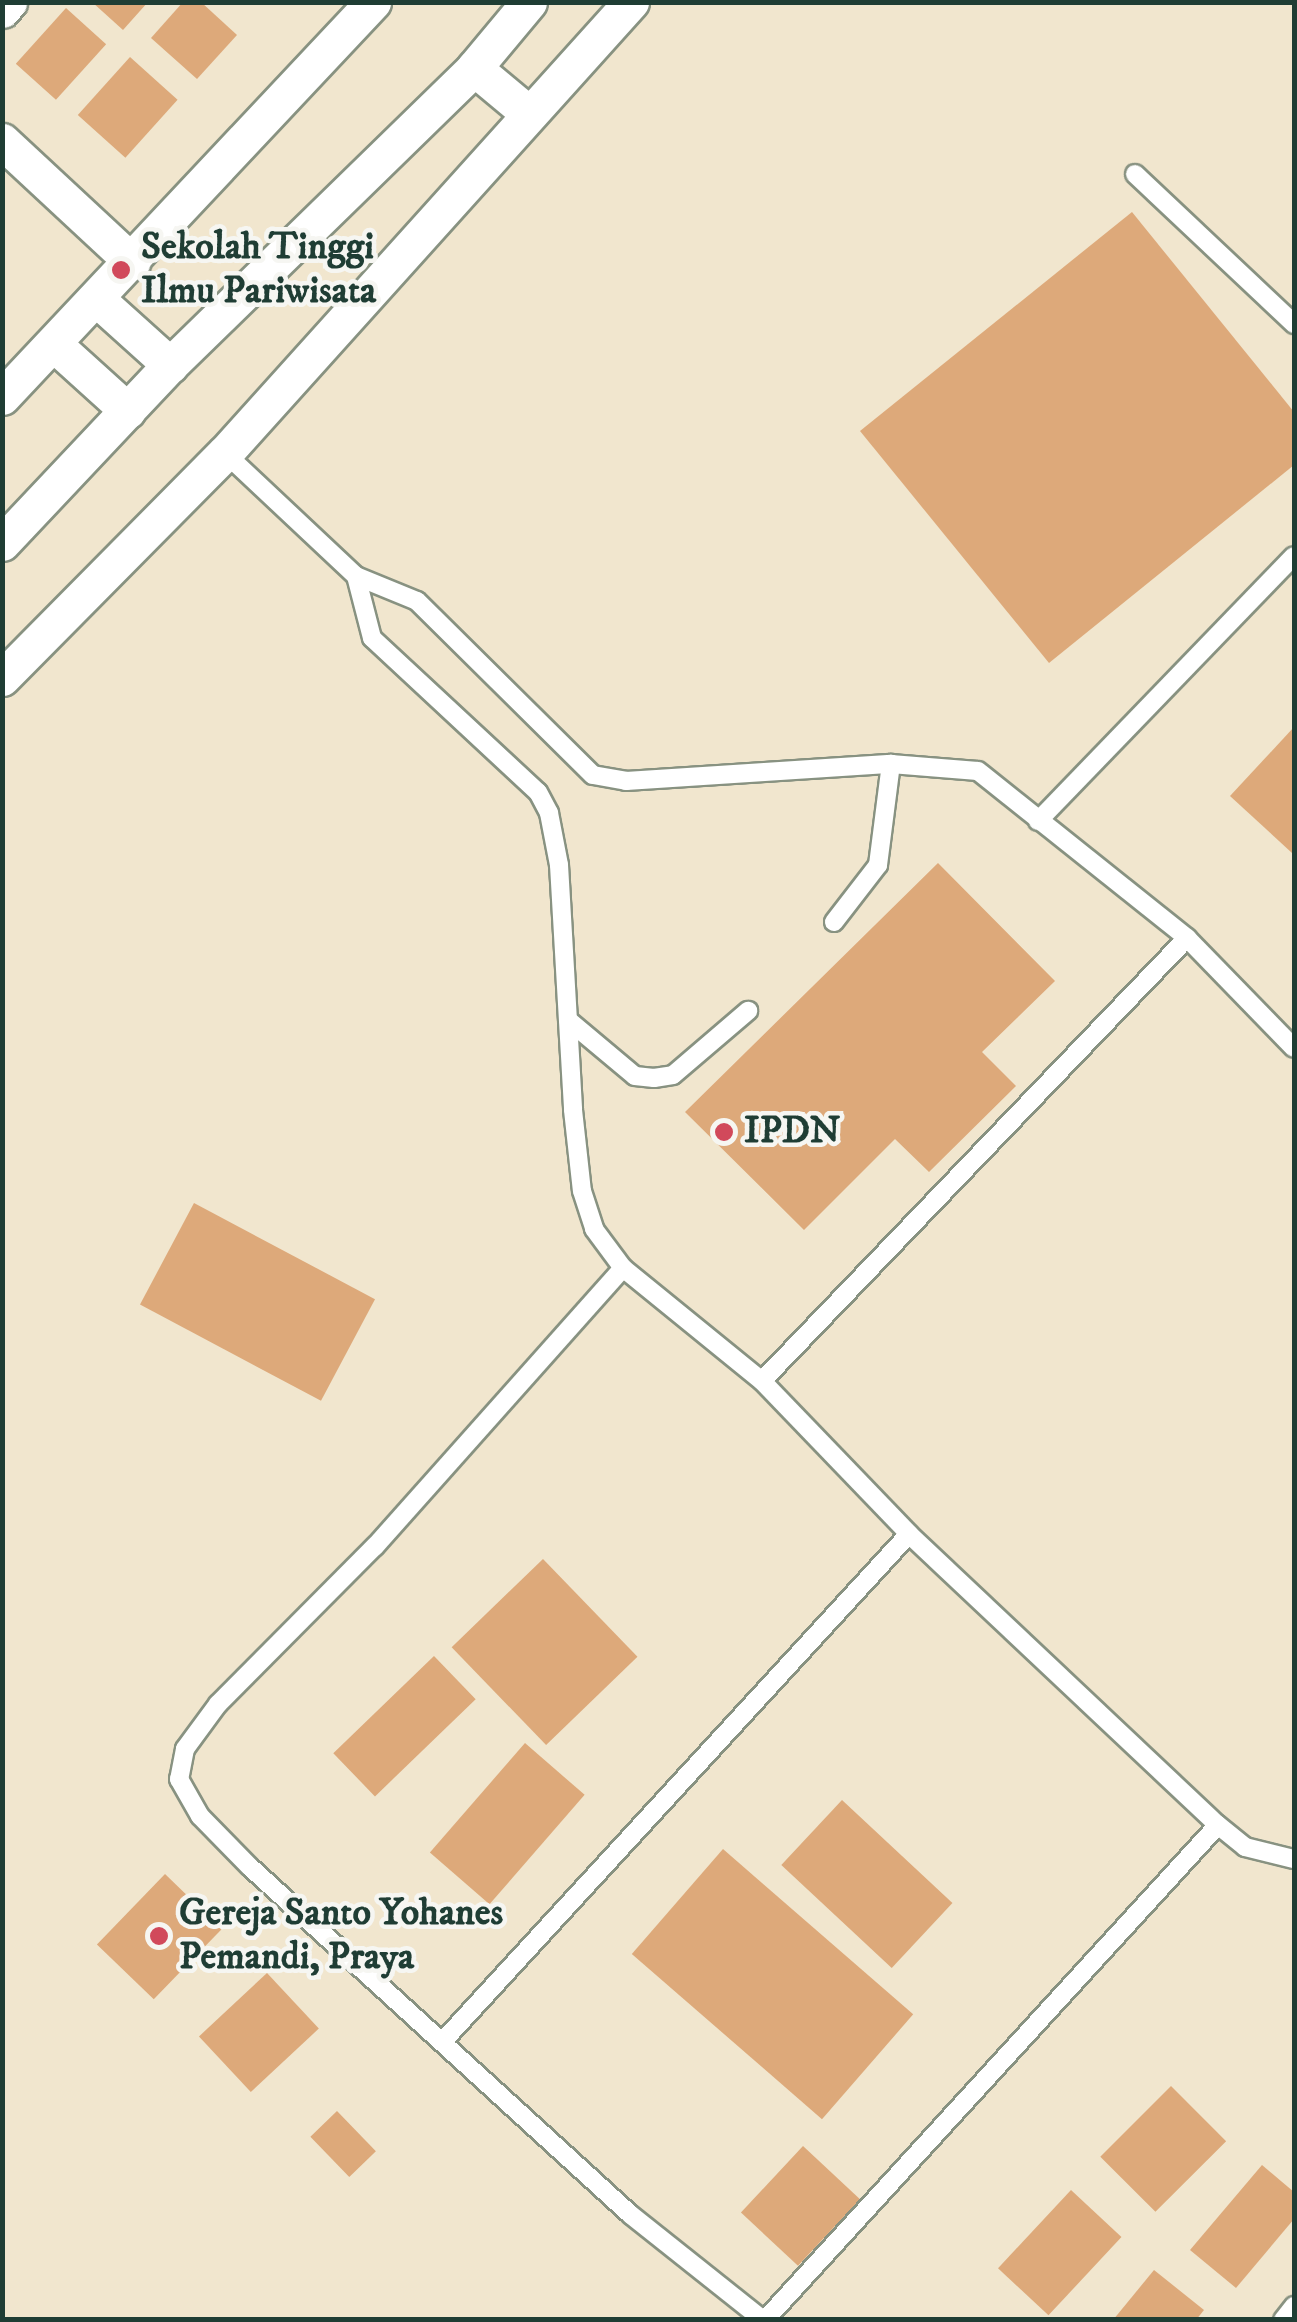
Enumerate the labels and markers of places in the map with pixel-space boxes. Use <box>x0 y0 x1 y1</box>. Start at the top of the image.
place label: Sekolah Tinggi Ilmu Pariwisata <box>141 225 376 314</box>
marker: Sekolah Tinggi Ilmu Pariwisata <box>110 259 132 281</box>
place label: IPDN <box>744 1109 841 1155</box>
marker: IPDN <box>713 1121 735 1143</box>
place label: Gereja Santo Yohanes Pemandi, Praya <box>179 1891 503 1980</box>
marker: Gereja Santo Yohanes Pemandi, Praya <box>148 1925 170 1947</box>

